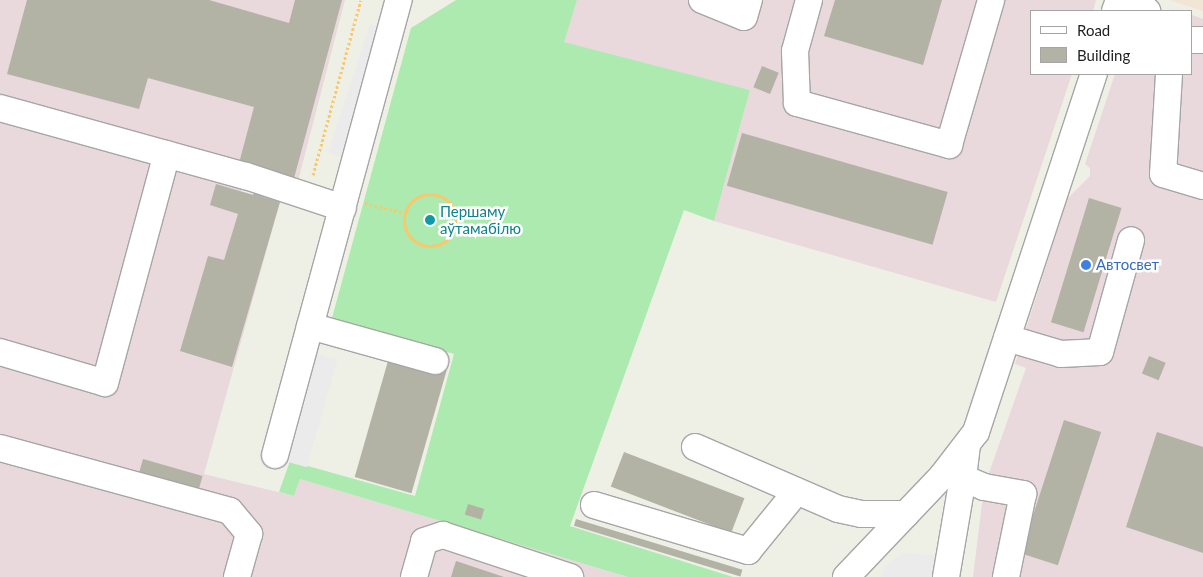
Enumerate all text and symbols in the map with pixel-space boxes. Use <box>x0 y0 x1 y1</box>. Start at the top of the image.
legend <box>1030 10 1193 75</box>
text: Road <box>1077 21 1110 39</box>
text: Building <box>1077 46 1130 64</box>
place label: Першаму аўтамабілю <box>440 202 521 237</box>
marker: Першаму аўтамабілю <box>424 214 436 226</box>
place label: Автосвет <box>1096 256 1159 274</box>
marker: Автосвет <box>1080 259 1092 271</box>

